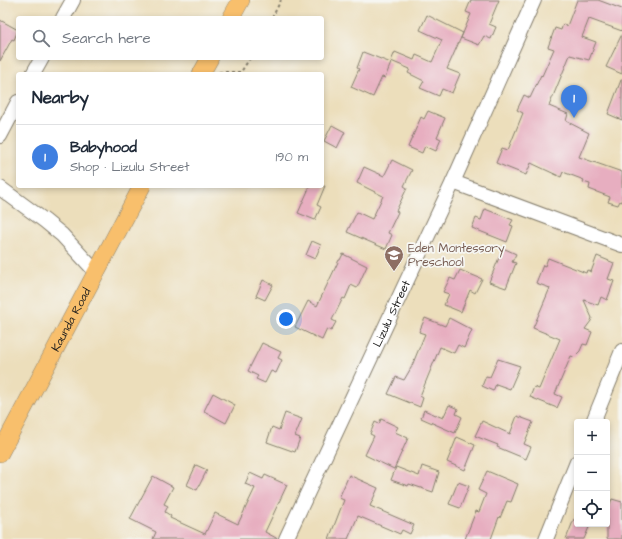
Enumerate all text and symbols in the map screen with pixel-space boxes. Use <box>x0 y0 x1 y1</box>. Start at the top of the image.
search box <box>16 16 324 60</box>
icon: search <box>30 27 52 49</box>
text: Search here <box>62 28 151 49</box>
pin: 1 <box>561 85 587 118</box>
text: Nearby <box>32 86 89 110</box>
text: Babyhood <box>70 137 137 158</box>
text: 1 <box>44 148 46 166</box>
text: 190 m <box>275 148 308 166</box>
text: Shop · Lizulu Street <box>70 158 190 176</box>
place label: Eden Montessory Preschool <box>408 240 505 271</box>
school or university icon: Eden Montessory Preschool <box>383 244 405 272</box>
street label: Lizulu Street <box>369 277 415 350</box>
street label: Kaunda Road <box>47 285 95 355</box>
your location <box>276 309 296 329</box>
map controls <box>574 419 610 527</box>
button: + <box>574 419 610 455</box>
button: − <box>574 455 610 491</box>
button: locate <box>574 491 610 527</box>

